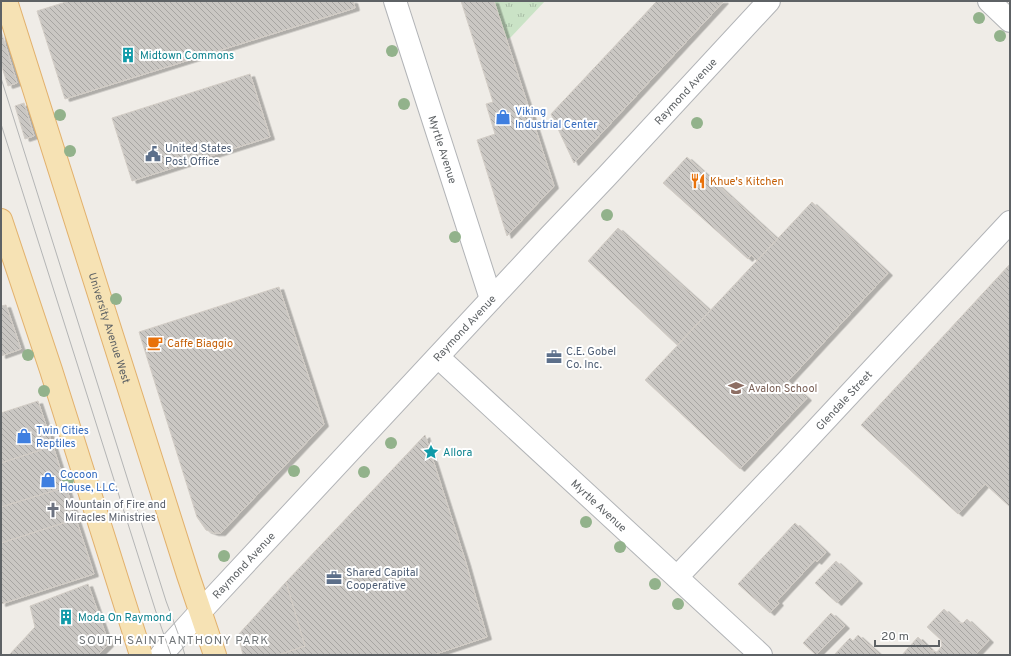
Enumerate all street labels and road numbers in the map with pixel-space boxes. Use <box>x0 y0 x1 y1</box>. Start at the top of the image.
street label: Raymond Avenue <box>652 56 721 128</box>
street label: Myrtle Avenue <box>424 114 459 186</box>
street label: University Avenue West <box>85 271 133 385</box>
street label: Raymond Avenue <box>431 292 500 365</box>
street label: Glendale Street <box>813 368 876 434</box>
street label: Myrtle Avenue <box>567 477 629 535</box>
street label: Raymond Avenue <box>210 530 279 602</box>

